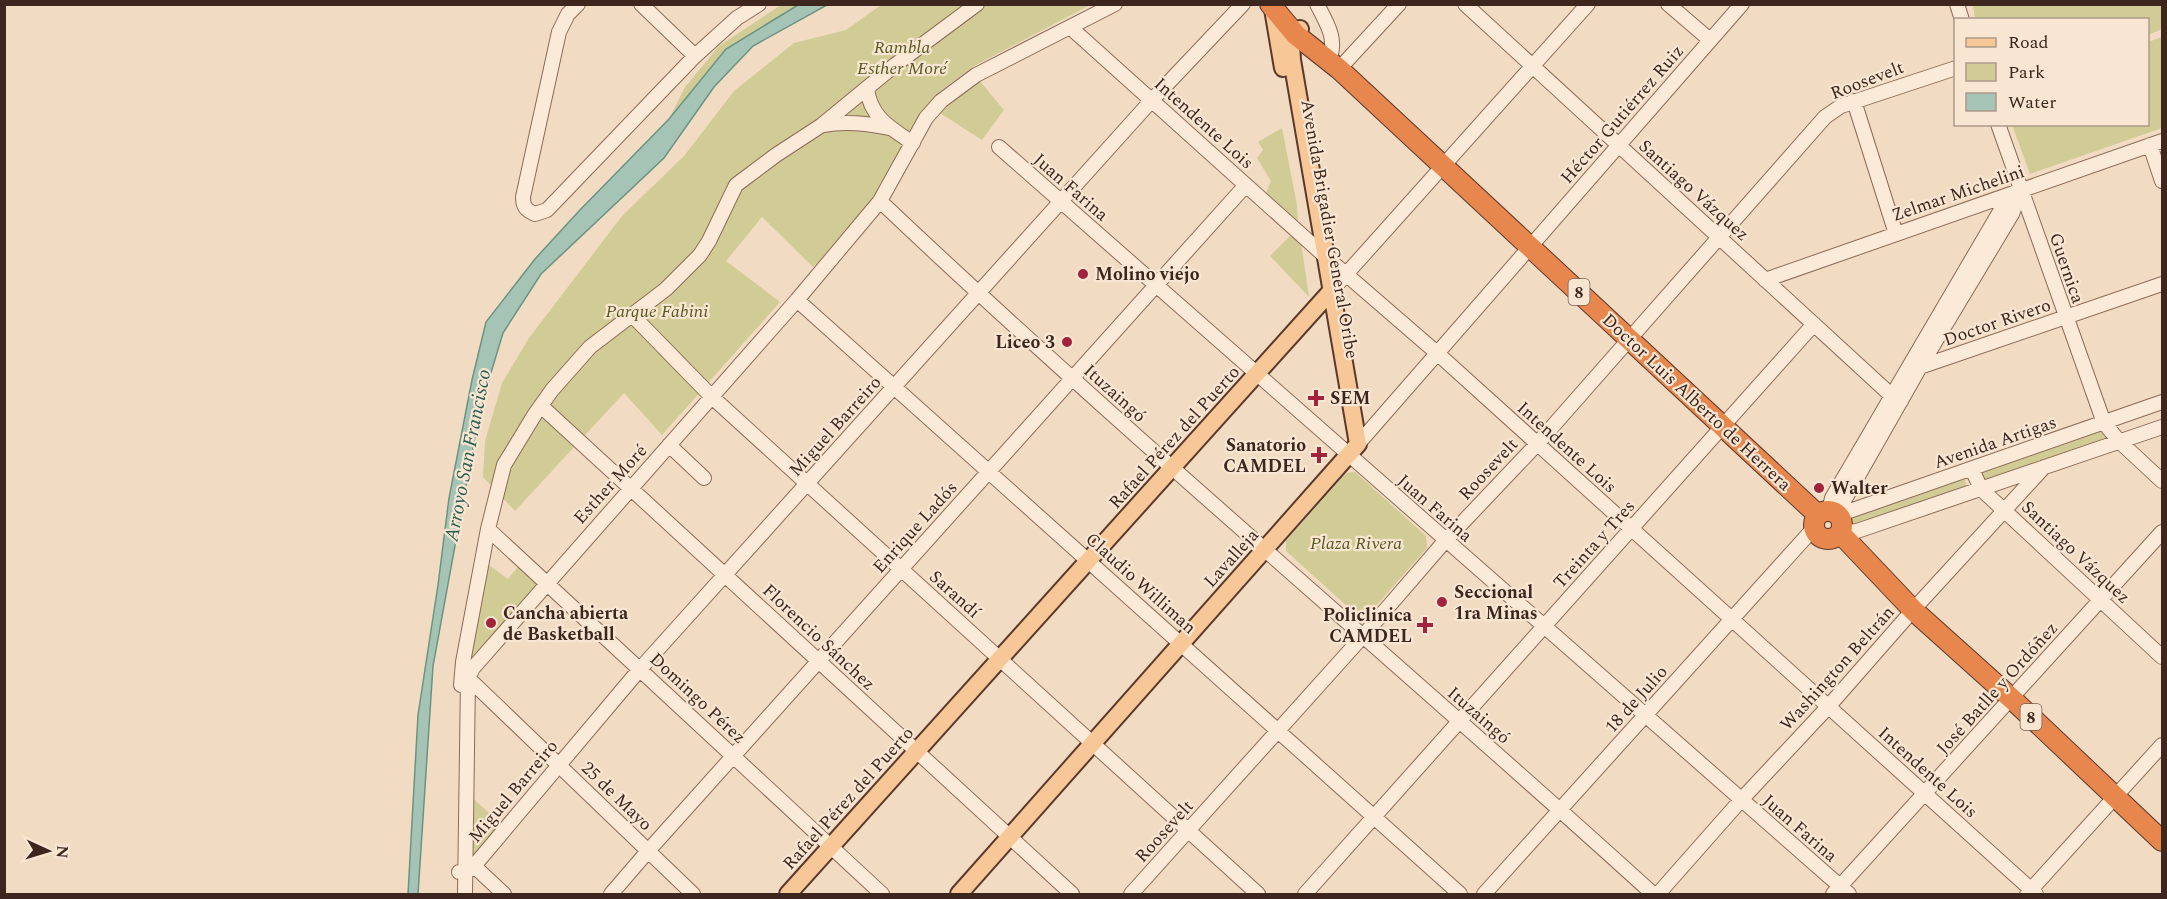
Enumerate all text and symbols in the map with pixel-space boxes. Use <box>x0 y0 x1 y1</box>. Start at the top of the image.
legend <box>1954 18 2149 126</box>
text: Road <box>2008 29 2049 56</box>
park label: Rambla Esther Moré <box>857 34 949 82</box>
street label: Héctor Gutiérrez Ruiz <box>1554 39 1691 190</box>
street label: Roosevelt <box>1826 54 1908 107</box>
text: Park <box>2008 59 2045 86</box>
street label: Intendente Lois <box>1148 71 1260 176</box>
text: Water <box>2008 89 2056 116</box>
street label: Avenida Brigadier General Oribe <box>1293 98 1366 361</box>
street label: Santiago Vázquez <box>1632 133 1755 248</box>
street label: Juan Farina <box>1027 147 1114 228</box>
street label: Zelmar Michelini <box>1888 158 2028 229</box>
street label: Guernica <box>2042 229 2091 307</box>
place label: Molino viejo <box>1095 261 1200 288</box>
marker: Molino viejo <box>1076 267 1090 281</box>
road number: 8 <box>1568 279 1590 305</box>
street label: Doctor Rivero <box>1940 291 2054 353</box>
park label: Parque Fabini <box>605 298 709 325</box>
street label: Doctor Luis Alberto de Herrera <box>1596 307 1798 498</box>
place label: Liceo 3 <box>995 329 1055 356</box>
marker: Liceo 3 <box>1060 335 1074 349</box>
street label: Ituzaingó <box>1077 358 1152 429</box>
street label: Rafael Pérez del Puerto <box>1102 360 1246 515</box>
water label: Arroyo San Francisco <box>436 367 499 545</box>
street label: Miguel Barreiro <box>783 370 888 483</box>
place label: SEM <box>1330 385 1371 412</box>
marker: SEM <box>1307 389 1325 407</box>
street label: Intendente Lois <box>1511 395 1623 500</box>
street label: Avenida Artigas <box>1930 409 2060 476</box>
place label: Sanatorio CAMDEL <box>1223 432 1306 480</box>
street label: Roosevelt <box>1452 432 1524 507</box>
street label: Esther Moré <box>567 438 654 530</box>
marker: Sanatorio CAMDEL <box>1310 446 1328 464</box>
street label: Juan Farina <box>1391 468 1478 549</box>
street label: Enrique Ladós <box>866 475 964 580</box>
place label: Walter <box>1831 475 1888 502</box>
marker: Walter <box>1812 481 1826 495</box>
street label: Treinta y Tres <box>1547 494 1642 595</box>
street label: Santiago Vázquez <box>2015 494 2136 610</box>
street label: Lavalleja <box>1197 523 1265 594</box>
street label: Claudio Williman <box>1079 526 1202 641</box>
park label: Plaza Rivera <box>1310 530 1402 557</box>
street label: Sarandí <box>923 564 987 626</box>
street label: Florencio Sánchez <box>756 578 881 697</box>
place label: Seccional 1ra Minas <box>1454 579 1538 627</box>
marker: Seccional 1ra Minas <box>1435 595 1449 609</box>
place label: Cancha abierta de Basketball <box>503 600 629 648</box>
street label: Washington Beltrán <box>1774 600 1901 737</box>
place label: Policlinica CAMDEL <box>1323 602 1413 650</box>
marker: Cancha abierta de Basketball <box>484 616 498 630</box>
marker: Policlinica CAMDEL <box>1416 616 1434 634</box>
street label: José Batlle y Ordóñez <box>1930 616 2064 761</box>
street label: Domingo Pérez <box>643 646 752 750</box>
street label: 18 de Julio <box>1598 659 1674 739</box>
street label: Ituzaingó <box>1441 680 1516 751</box>
road number: 8 <box>2020 704 2042 730</box>
street label: Intendente Lois <box>1872 720 1984 825</box>
street label: Rafael Pérez del Puerto <box>776 721 920 876</box>
street label: Miguel Barreiro <box>462 734 565 849</box>
street label: 25 de Mayo <box>575 755 658 837</box>
street label: Juan Farina <box>1756 788 1843 869</box>
street label: Roosevelt <box>1129 794 1200 869</box>
north arrow <box>18 821 78 881</box>
text: N <box>50 845 74 859</box>

